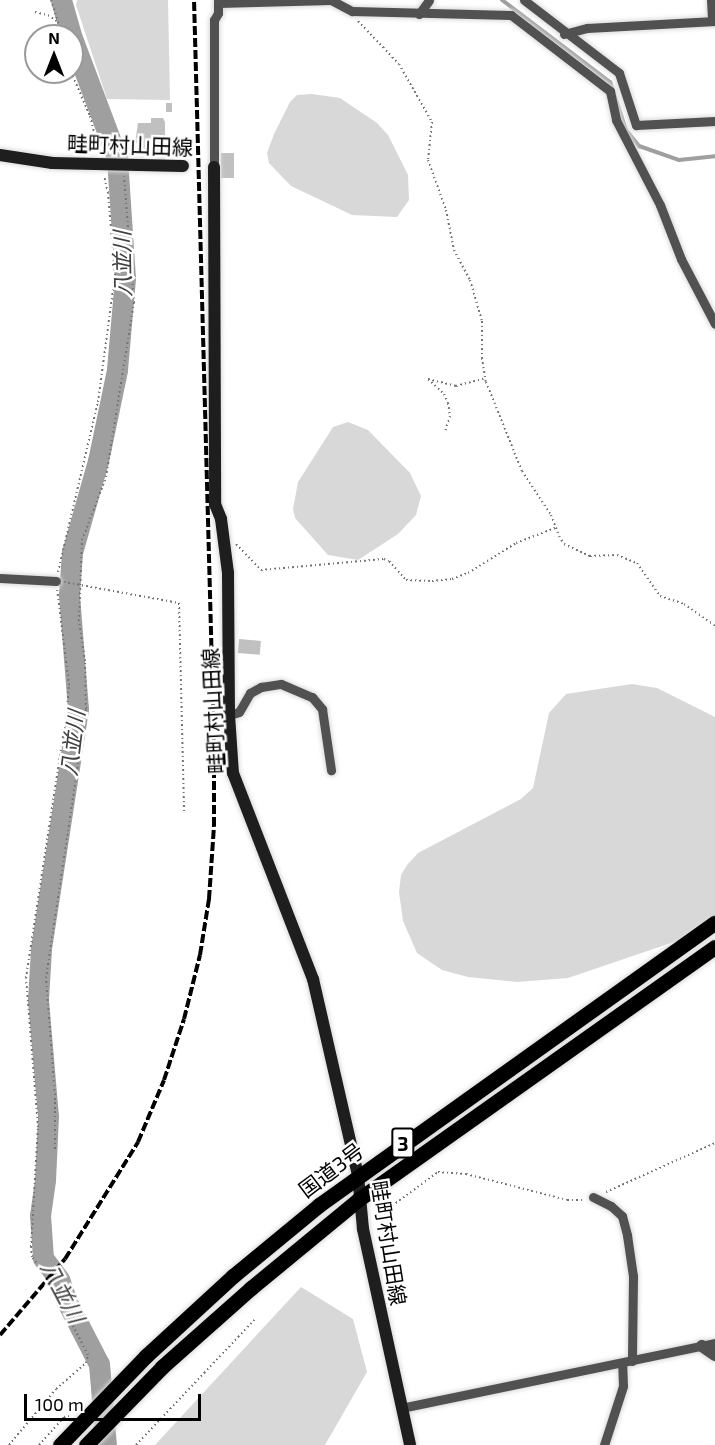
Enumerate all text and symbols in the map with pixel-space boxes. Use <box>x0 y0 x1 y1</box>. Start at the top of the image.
north arrow <box>24 24 84 84</box>
text: N <box>48 28 60 47</box>
street label: 畦町村山田線 <box>67 130 193 160</box>
water label: 八並川 <box>108 231 136 297</box>
street label: 畦町村山田線 <box>197 647 229 775</box>
water label: 八並川 <box>55 709 89 777</box>
road number: 3 <box>391 1126 415 1160</box>
street label: 国道3号 <box>294 1137 368 1203</box>
street label: 畦町村山田線 <box>367 1179 411 1307</box>
water label: 八並川 <box>36 1257 90 1327</box>
scale bar <box>27 1382 204 1420</box>
text: 100 m <box>35 1393 84 1415</box>

